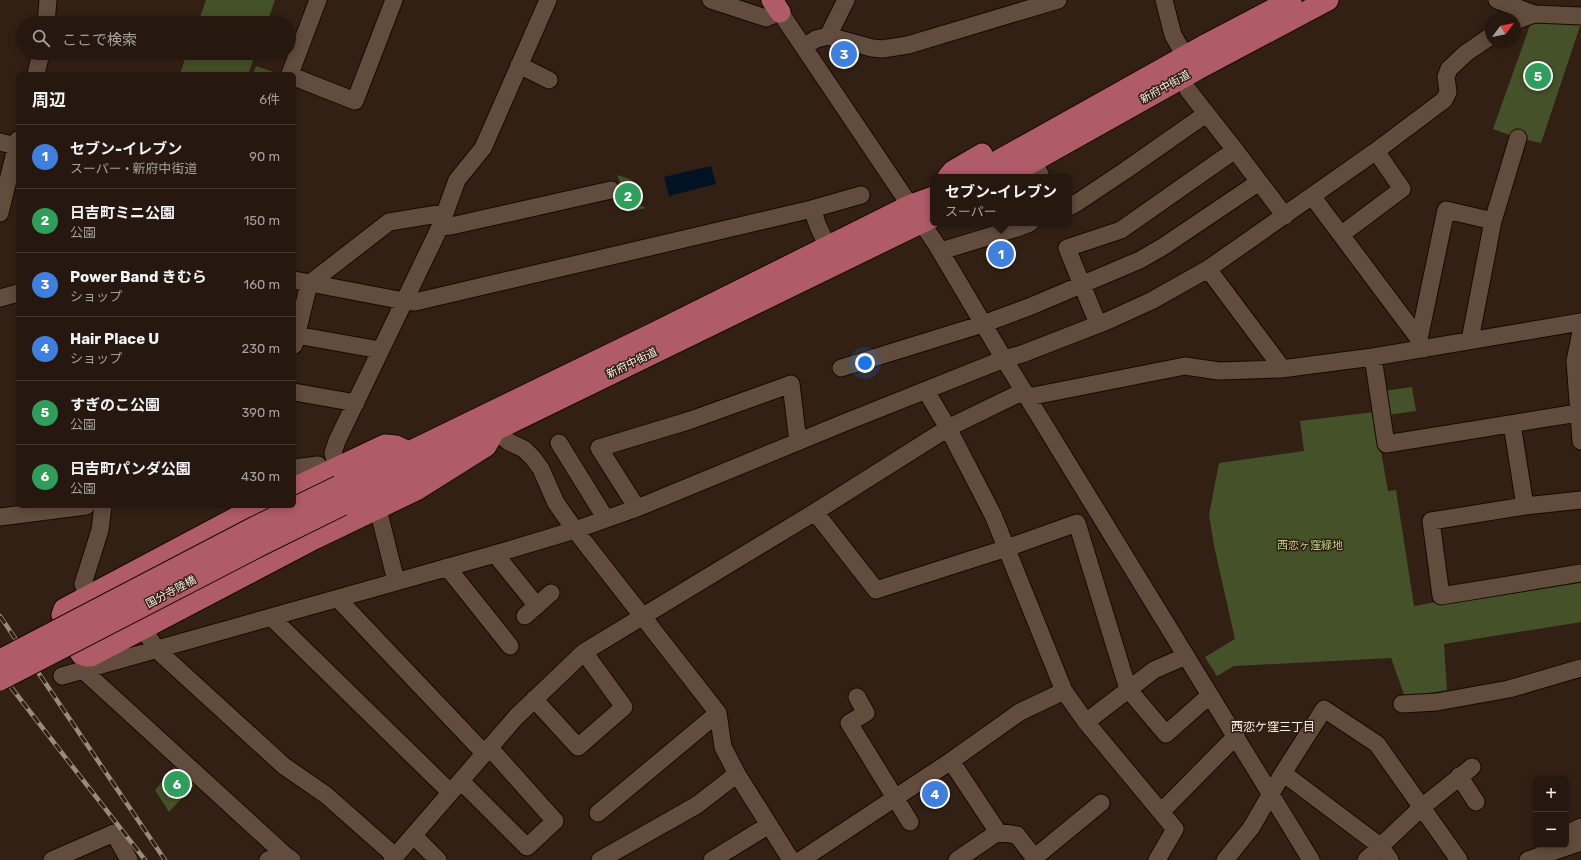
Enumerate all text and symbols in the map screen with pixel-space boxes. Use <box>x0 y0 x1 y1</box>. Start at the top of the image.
north arrow <box>1485 12 1521 48</box>
search box <box>16 16 296 60</box>
icon: search <box>30 27 52 49</box>
text: ここで検索 <box>62 31 137 49</box>
pin: 3 <box>831 39 857 69</box>
pin: 5 <box>1525 61 1551 91</box>
street label: 新府中街道 <box>1138 68 1192 106</box>
text: 周辺 <box>32 90 66 110</box>
text: 6件 <box>259 92 280 107</box>
text: セブン-イレブン <box>70 140 182 158</box>
text: 1 <box>42 149 48 164</box>
text: 90 m <box>249 149 280 164</box>
text: スーパー · 新府中街道 <box>70 161 198 176</box>
popup <box>930 174 1072 226</box>
pin: 2 <box>615 181 641 211</box>
text: セブン-イレブン <box>945 183 1057 201</box>
text: 日吉町ミニ公園 <box>70 204 175 222</box>
text: スーパー <box>945 204 997 219</box>
text: 2 <box>41 213 49 228</box>
text: 150 m <box>244 213 280 228</box>
text: 公園 <box>70 225 96 240</box>
pin: 1 <box>988 239 1014 269</box>
text: Power Band きむら <box>70 268 207 286</box>
text: 3 <box>41 277 49 292</box>
text: 160 m <box>244 277 280 292</box>
text: ショップ <box>70 289 122 304</box>
text: Hair Place U <box>70 330 159 348</box>
text: 4 <box>41 341 49 356</box>
text: 230 m <box>242 341 280 356</box>
street label: 新府中街道 <box>604 345 660 381</box>
text: ショップ <box>70 351 122 366</box>
your location <box>855 353 875 373</box>
text: すぎのこ公園 <box>70 396 160 414</box>
text: 5 <box>41 405 49 420</box>
text: 390 m <box>241 405 280 420</box>
text: 公園 <box>70 417 96 432</box>
text: 日吉町パンダ公園 <box>70 460 191 478</box>
text: 6 <box>41 469 49 484</box>
text: 430 m <box>241 469 280 484</box>
text: 公園 <box>70 481 96 496</box>
park label: 西恋ヶ窪緑地 <box>1277 539 1343 552</box>
street label: 国分寺陸橋 <box>144 573 198 611</box>
district label: 西恋ケ窪三丁目 <box>1231 720 1315 734</box>
pin: 6 <box>164 769 190 799</box>
map controls <box>1533 776 1569 848</box>
button: + <box>1533 776 1569 812</box>
pin: 4 <box>922 779 948 809</box>
button: − <box>1533 812 1569 848</box>

